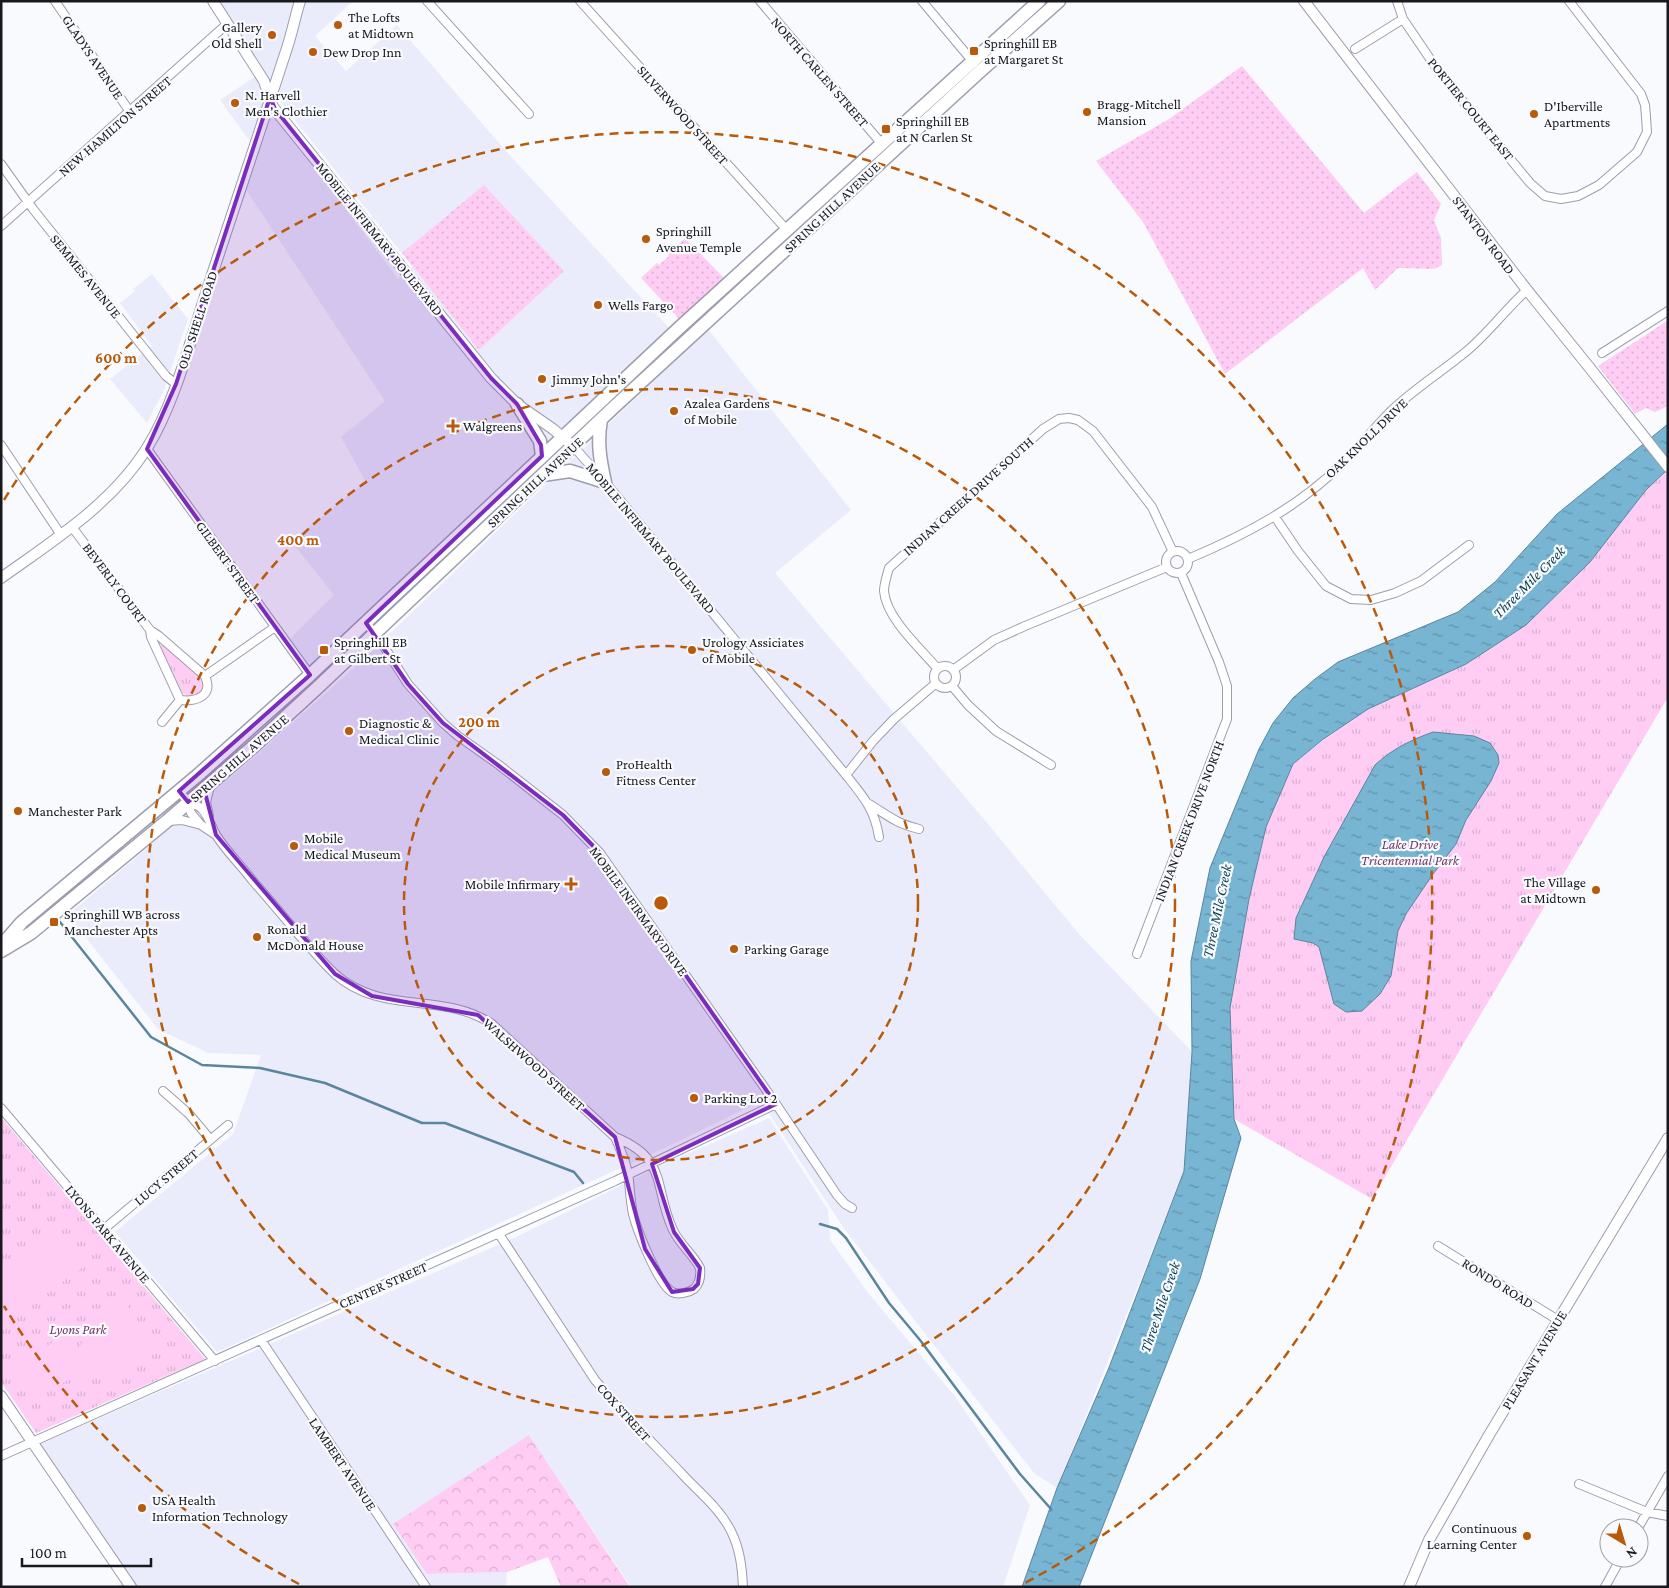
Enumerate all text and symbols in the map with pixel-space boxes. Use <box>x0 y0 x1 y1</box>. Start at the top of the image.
place label: The Lofts at Midtown <box>348 9 414 41</box>
street label: GLADYS AVENUE <box>59 12 127 103</box>
street label: NORTH CARLEN STREET <box>768 14 872 131</box>
place label: Gallery Old Shell <box>211 19 263 51</box>
marker: The Lofts at Midtown <box>332 19 344 31</box>
marker: Gallery Old Shell <box>266 29 278 41</box>
place label: Springhill EB at Margaret St <box>984 35 1063 67</box>
place label: Dew Drop Inn <box>323 44 402 60</box>
marker: Springhill EB at Margaret St <box>968 45 980 57</box>
marker: Dew Drop Inn <box>307 46 319 58</box>
street label: PORTIER COURT EAST <box>1425 54 1518 164</box>
street label: SILVERWOOD STREET <box>634 62 732 168</box>
street label: NEW HAMILTON STREET <box>55 72 175 179</box>
place label: N. Harvell Men's Clothier <box>245 87 327 119</box>
place label: Bragg-Mitchell Mansion <box>1097 96 1181 128</box>
marker: N. Harvell Men's Clothier <box>229 97 241 109</box>
place label: D'Iberville Apartments <box>1544 98 1610 130</box>
marker: Bragg-Mitchell Mansion <box>1081 106 1093 118</box>
marker: D'Iberville Apartments <box>1528 108 1540 120</box>
place label: Springhill EB at N Carlen St <box>896 113 973 145</box>
marker: Springhill EB at N Carlen St <box>880 123 892 135</box>
street label: SPRING HILL AVENUE <box>781 158 884 256</box>
street label: MOBILE INFIRMARY BOULEVARD <box>313 159 447 319</box>
street label: STANTON ROAD <box>1449 193 1519 277</box>
place label: Springhill Avenue Temple <box>656 223 742 255</box>
street label: SEMMES AVENUE <box>47 231 125 322</box>
marker: Springhill Avenue Temple <box>640 233 652 245</box>
street label: OLD SHELL ROAD <box>174 269 220 371</box>
place label: Wells Fargo <box>608 297 673 313</box>
marker: Wells Fargo <box>592 299 604 311</box>
text: 600 m <box>95 350 137 366</box>
place label: Jimmy John's <box>550 371 626 387</box>
marker: Jimmy John's <box>536 373 548 385</box>
street label: OAK KNOLL DRIVE <box>1322 394 1411 481</box>
place label: Azalea Gardens of Mobile <box>684 395 770 427</box>
marker: Azalea Gardens of Mobile <box>668 405 680 417</box>
place label: Walgreens <box>463 418 522 434</box>
marker: Walgreens <box>447 420 459 432</box>
street label: SPRING HILL AVENUE <box>484 433 587 531</box>
street label: INDIAN CREEK DRIVE SOUTH <box>899 433 1037 559</box>
street label: MOBILE INFIRMARY BOULEVARD <box>583 459 719 617</box>
street label: GILBERT STREET <box>193 518 263 607</box>
text: 400 m <box>277 532 319 548</box>
street label: BEVERLY COURT <box>80 540 151 627</box>
water label: Three Mile Creek <box>1490 542 1569 621</box>
place label: Springhill EB at Gilbert St <box>334 634 408 666</box>
place label: Urology Assiciates of Mobile <box>702 634 804 666</box>
marker: Springhill EB at Gilbert St <box>318 644 330 656</box>
marker: Urology Assiciates of Mobile <box>686 644 698 656</box>
street label: SPRING HILL AVENUE <box>186 711 292 805</box>
text: 200 m <box>458 714 500 730</box>
place label: Diagnostic & Medical Clinic <box>359 715 439 747</box>
marker: Diagnostic & Medical Clinic <box>343 725 355 737</box>
street label: INDIAN CREEK DRIVE NORTH <box>1151 738 1227 904</box>
place label: ProHealth Fitness Center <box>616 756 696 788</box>
marker: ProHealth Fitness Center <box>600 766 612 778</box>
place label: Manchester Park <box>28 803 122 819</box>
marker: Manchester Park <box>12 805 24 817</box>
place label: Mobile Medical Museum <box>304 830 401 862</box>
park label: Lake Drive Tricentennial Park <box>1361 836 1460 868</box>
marker: Mobile Medical Museum <box>288 840 300 852</box>
street label: MOBILE INFIRMARY DRIVE <box>587 843 692 979</box>
water label: Three Mile Creek <box>1199 861 1235 959</box>
place label: The Village at Midtown <box>1520 874 1586 906</box>
place label: Mobile Infirmary <box>465 876 561 892</box>
marker: Mobile Infirmary <box>564 877 578 891</box>
marker: The Village at Midtown <box>1590 884 1602 896</box>
centre of rings <box>652 894 670 912</box>
place label: Springhill WB across Manchester Apts <box>64 906 180 938</box>
marker: Springhill WB across Manchester Apts <box>48 916 60 928</box>
place label: Ronald McDonald House <box>267 921 364 953</box>
marker: Ronald McDonald House <box>251 931 263 943</box>
place label: Parking Garage <box>744 941 829 957</box>
marker: Parking Garage <box>728 943 740 955</box>
street label: WALSHWOOD STREET <box>480 1014 588 1114</box>
place label: Parking Lot 2 <box>704 1090 778 1106</box>
marker: Parking Lot 2 <box>688 1092 700 1104</box>
street label: LUCY STREET <box>131 1145 202 1209</box>
street label: LYONS PARK AVENUE <box>62 1182 154 1287</box>
street label: RONDO ROAD <box>1459 1255 1537 1311</box>
street label: CENTER STREET <box>336 1258 430 1312</box>
water label: Three Mile Creek <box>1137 1258 1183 1354</box>
street label: PLEASANT AVENUE <box>1498 1307 1570 1412</box>
park label: Lyons Park <box>50 1321 107 1337</box>
street label: COX STREET <box>594 1380 655 1445</box>
street label: LAMBERT AVENUE <box>306 1414 380 1514</box>
place label: USA Health Information Technology <box>152 1492 288 1524</box>
marker: USA Health Information Technology <box>136 1502 148 1514</box>
north arrow <box>1599 1518 1649 1568</box>
place label: Continuous Learning Center <box>1427 1520 1517 1552</box>
marker: Continuous Learning Center <box>1521 1530 1533 1542</box>
scale bar <box>22 1536 151 1568</box>
text: N <box>1623 1544 1641 1563</box>
text: 100 m <box>30 1545 67 1561</box>

